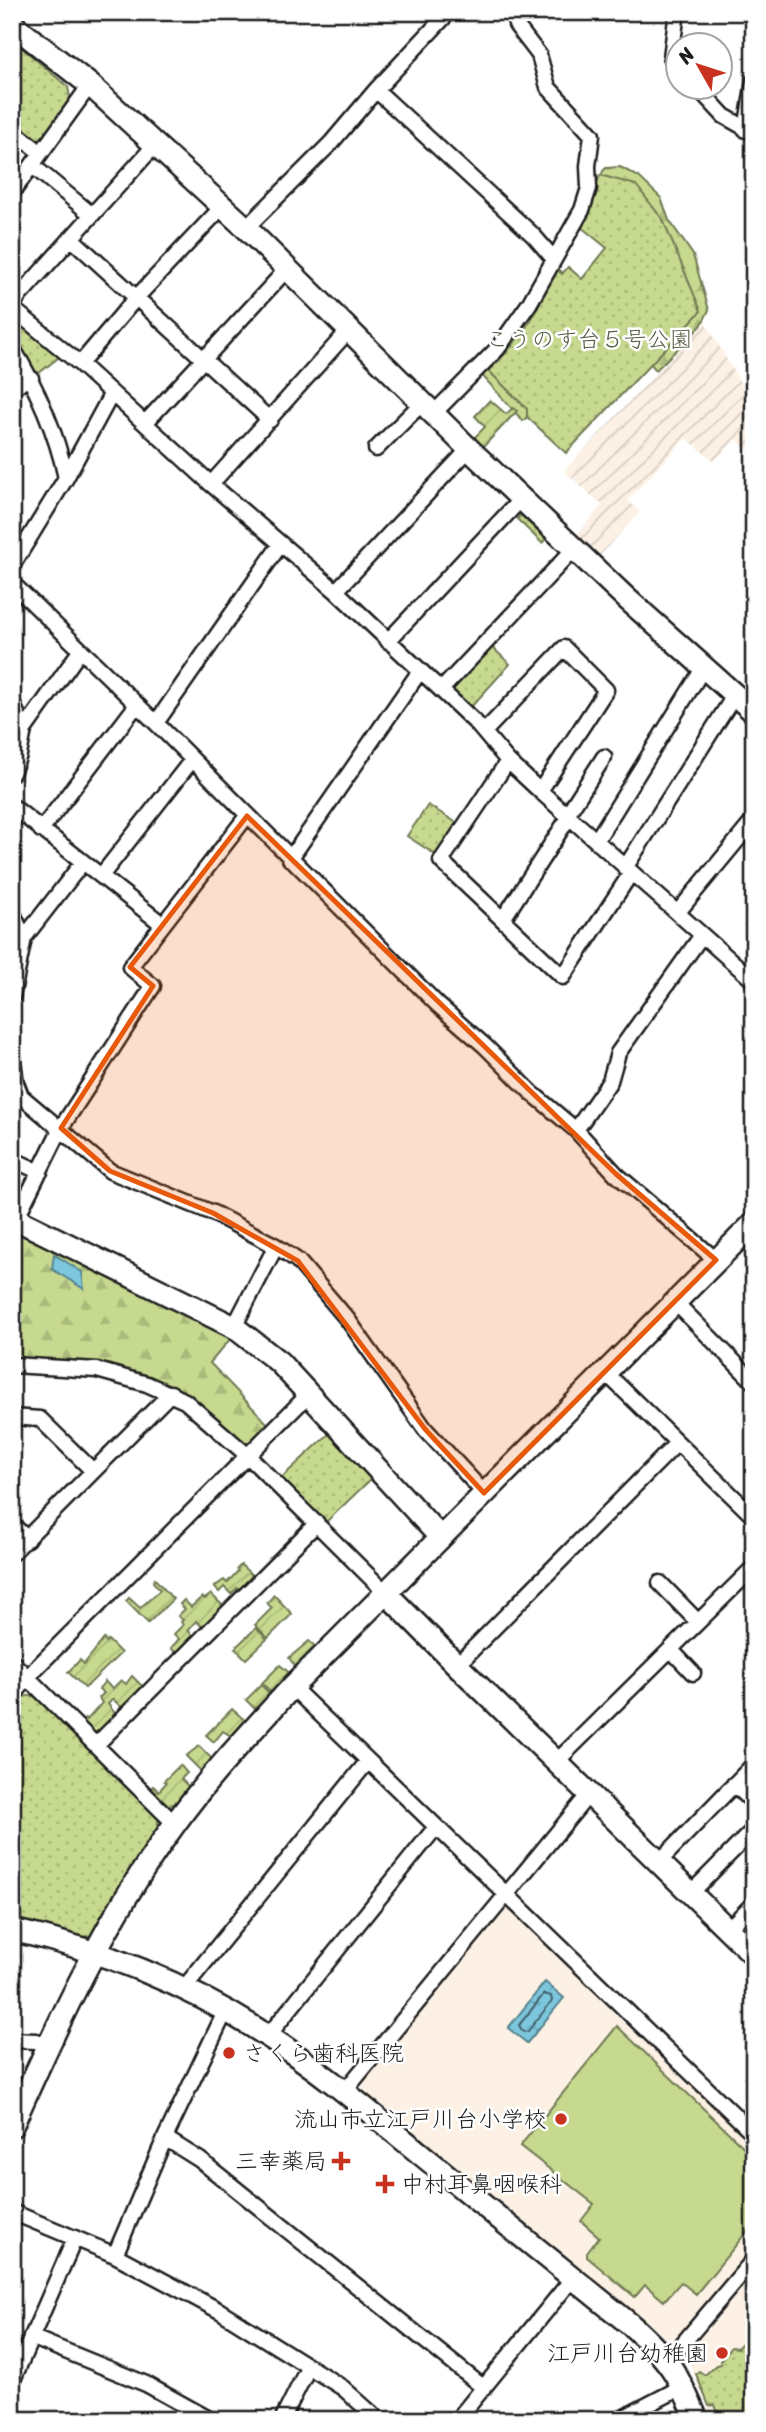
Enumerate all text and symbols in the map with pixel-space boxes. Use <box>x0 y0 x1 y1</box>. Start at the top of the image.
north arrow <box>664 32 734 102</box>
text: N <box>669 39 704 72</box>
park label: こうのす台５号公園 <box>486 319 693 360</box>
place label: さくら歯科医院 <box>243 2033 404 2074</box>
marker: さくら歯科医院 <box>221 2045 237 2061</box>
place label: 流山市立江戸川台小学校 <box>294 2099 547 2140</box>
marker: 流山市立江戸川台小学校 <box>553 2111 569 2127</box>
place label: 三幸薬局 <box>235 2141 327 2182</box>
marker: 三幸薬局 <box>333 2153 349 2169</box>
place label: 中村耳鼻咽喉科 <box>401 2164 562 2205</box>
marker: 中村耳鼻咽喉科 <box>375 2174 395 2194</box>
place label: 江戸川台幼稚園 <box>547 2333 708 2374</box>
marker: 江戸川台幼稚園 <box>714 2345 730 2361</box>

